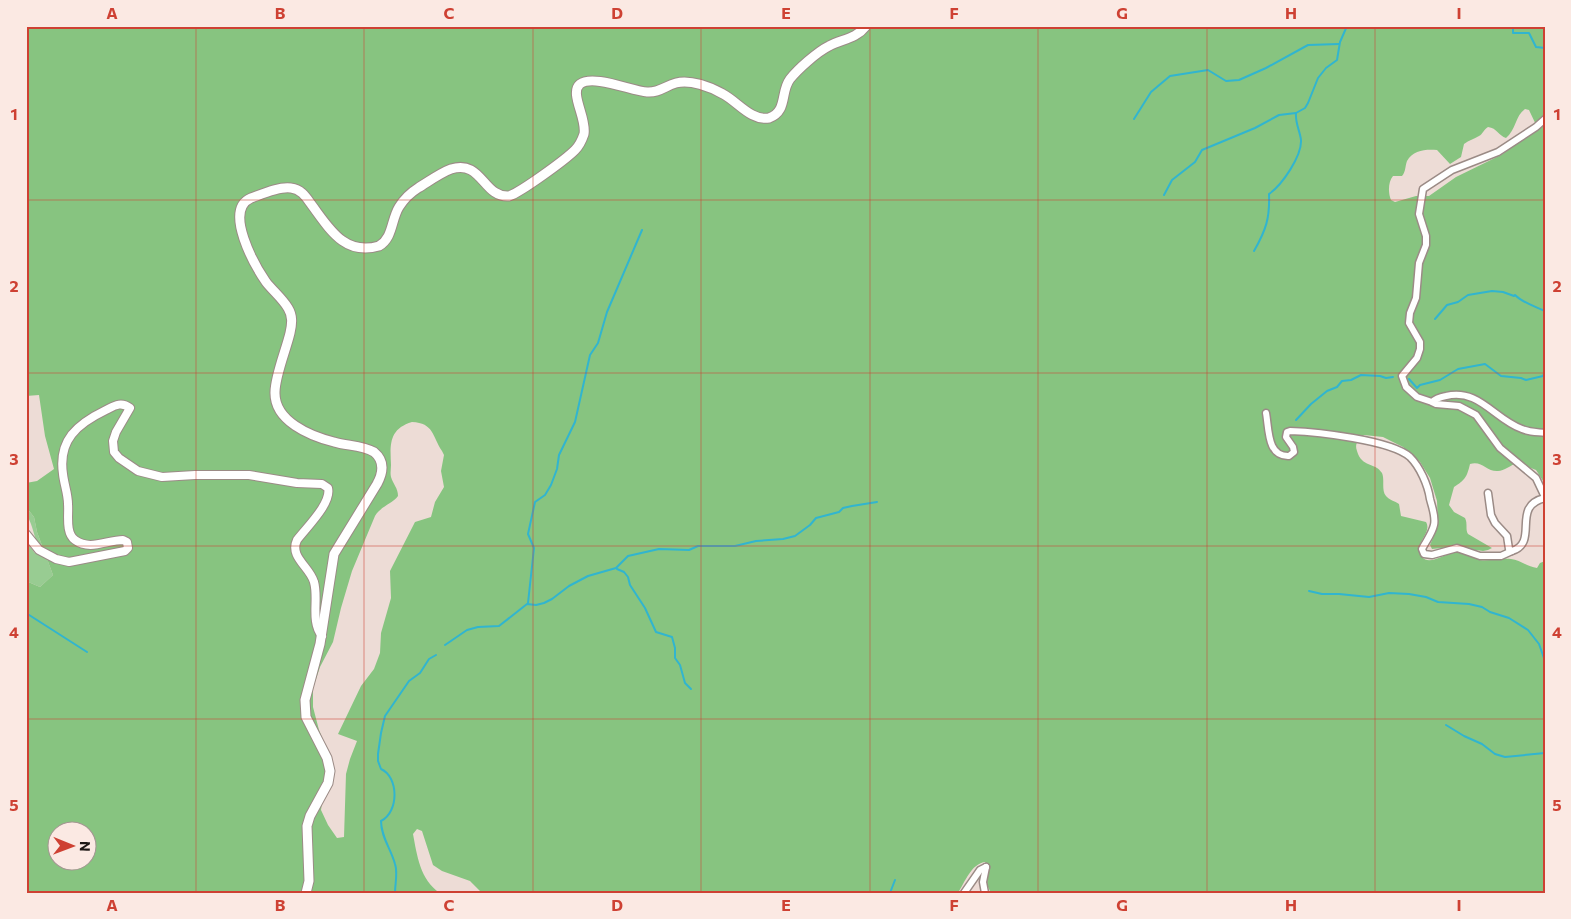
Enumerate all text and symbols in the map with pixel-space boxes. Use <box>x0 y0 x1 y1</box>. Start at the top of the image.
text: A <box>106 3 118 22</box>
text: B <box>275 3 286 22</box>
text: C <box>444 3 455 22</box>
text: D <box>611 3 623 22</box>
text: E <box>781 3 791 22</box>
text: F <box>949 3 959 22</box>
text: G <box>1116 3 1128 22</box>
text: H <box>1285 3 1297 22</box>
text: I <box>1456 3 1462 22</box>
text: 1 <box>10 104 18 123</box>
text: 1 <box>1553 104 1561 123</box>
text: 2 <box>9 276 19 295</box>
text: 2 <box>1552 276 1562 295</box>
text: 3 <box>9 449 19 468</box>
text: 3 <box>1552 449 1562 468</box>
text: 4 <box>9 622 19 641</box>
text: 4 <box>1552 622 1562 641</box>
text: 5 <box>9 795 19 814</box>
text: 5 <box>1552 795 1562 814</box>
north arrow <box>48 822 98 872</box>
text: N <box>77 841 94 852</box>
text: A <box>106 895 118 914</box>
text: B <box>275 895 286 914</box>
text: C <box>444 895 455 914</box>
text: D <box>611 895 623 914</box>
text: E <box>781 895 791 914</box>
text: F <box>949 895 959 914</box>
text: G <box>1116 895 1128 914</box>
text: H <box>1285 895 1297 914</box>
text: I <box>1456 895 1462 914</box>

